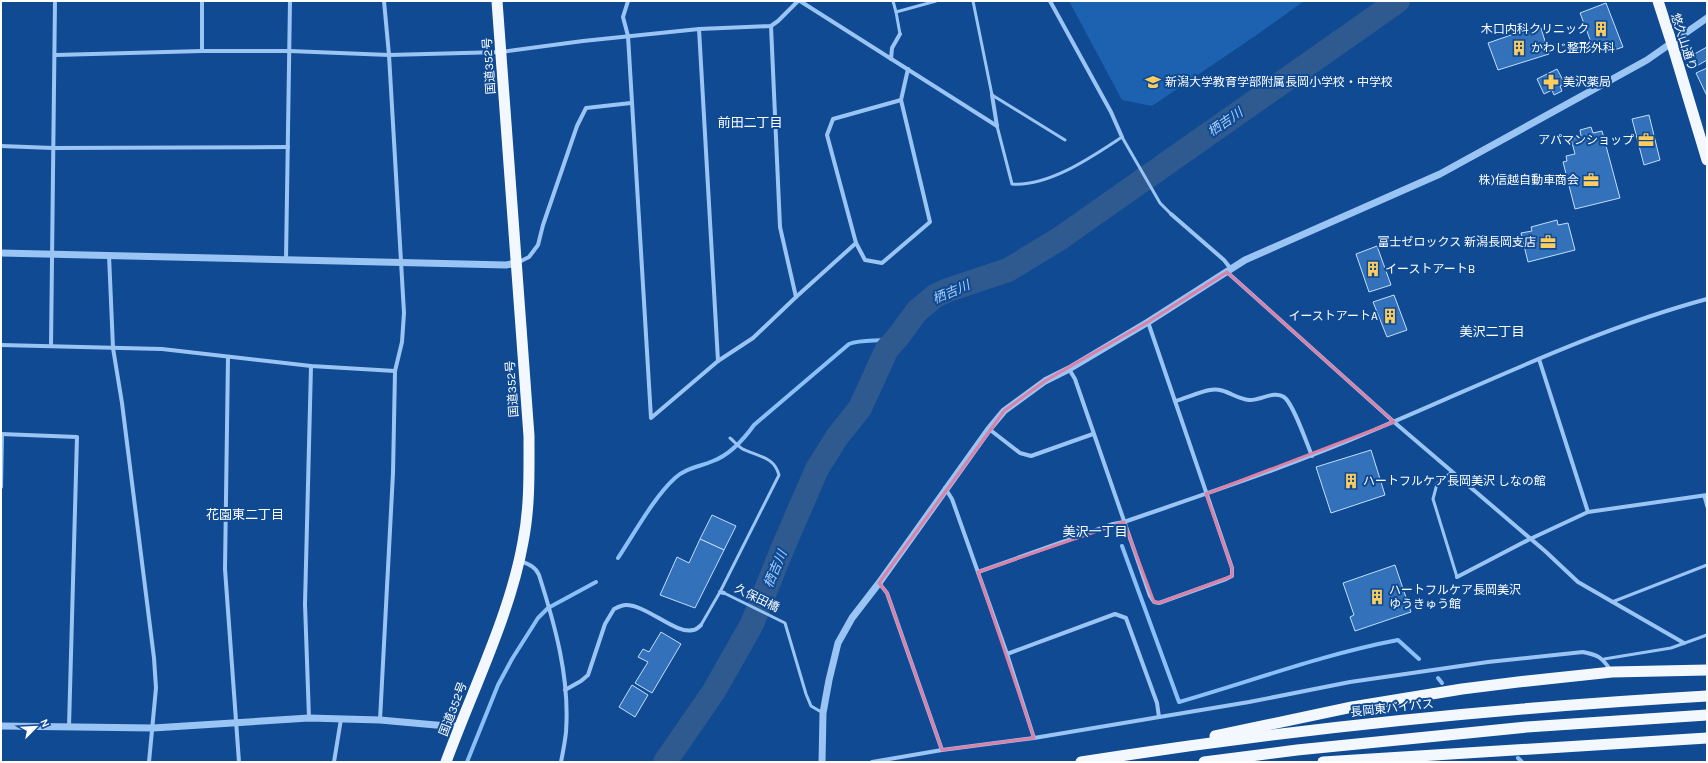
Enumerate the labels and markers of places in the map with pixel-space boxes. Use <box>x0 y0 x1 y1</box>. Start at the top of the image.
building icon: 木口内科クリニック <box>1592 20 1610 38</box>
place label: 木口内科クリニック <box>1481 22 1589 36</box>
building icon: かわじ整形外科 <box>1510 39 1528 57</box>
place label: かわじ整形外科 <box>1531 41 1615 55</box>
school or university icon: 新潟大学教育学部附属長岡小学校・中学校 <box>1144 73 1162 91</box>
pharmacy icon: 美沢薬局 <box>1542 73 1560 91</box>
place label: 新潟大学教育学部附属長岡小学校・中学校 <box>1165 75 1393 89</box>
place label: 美沢薬局 <box>1563 75 1611 89</box>
office icon: アパマンショップ <box>1637 131 1655 149</box>
place label: アパマンショップ <box>1538 133 1634 147</box>
office icon: 株)信越自動車商会 <box>1582 171 1600 189</box>
place label: 株)信越自動車商会 <box>1479 173 1579 187</box>
office icon: 富士ゼロックス 新潟長岡支店 <box>1539 233 1557 251</box>
place label: 富士ゼロックス 新潟長岡支店 <box>1378 235 1536 249</box>
building icon: イーストアートB <box>1364 260 1382 278</box>
place label: イーストアートB <box>1385 262 1475 276</box>
building icon: イーストアートA <box>1381 307 1399 325</box>
place label: イーストアートA <box>1288 309 1378 323</box>
building icon: ハートフルケア長岡美沢 しなの館 <box>1342 472 1360 490</box>
place label: ハートフルケア長岡美沢 しなの館 <box>1363 474 1546 488</box>
place label: ハートフルケア長岡美沢 ゆうきゅう館 <box>1389 583 1521 611</box>
building icon: ハートフルケア長岡美沢 ゆうきゅう館 <box>1368 588 1386 606</box>

